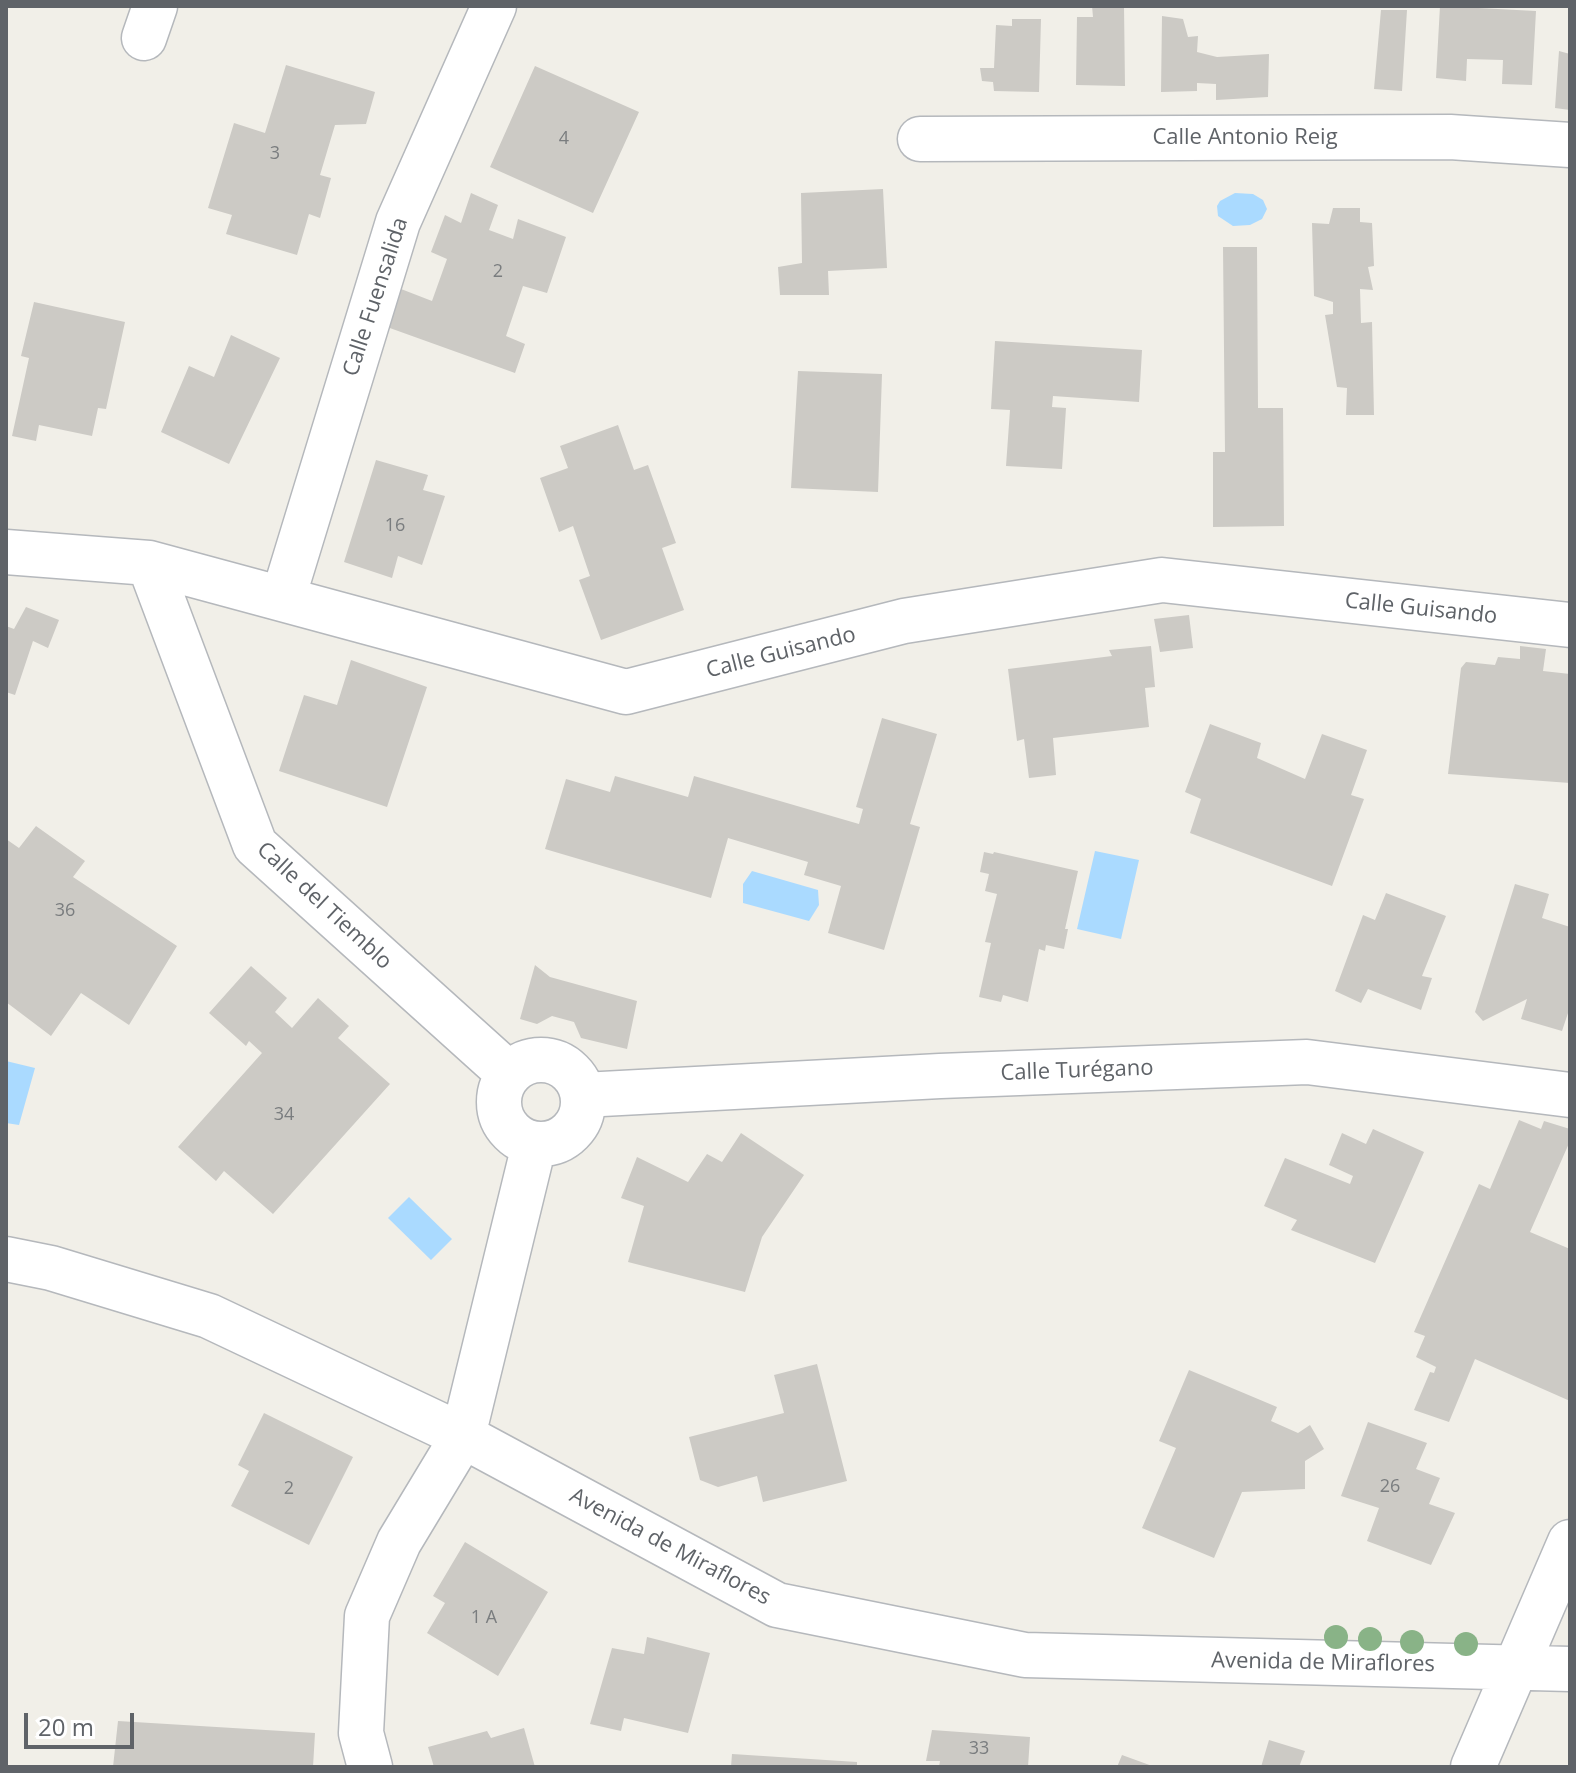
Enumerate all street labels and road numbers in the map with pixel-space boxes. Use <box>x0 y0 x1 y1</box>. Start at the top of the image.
street label: Calle Antonio Reig <box>1152 125 1338 151</box>
street label: Calle Fuensalida <box>338 214 414 380</box>
street label: Calle Guisando <box>1343 588 1499 630</box>
street label: Calle Guisando <box>703 622 859 684</box>
street label: Calle del Tiemblo <box>251 837 397 975</box>
street label: Calle Turégano <box>1000 1055 1154 1087</box>
street label: Avenida de Miraflores <box>565 1483 775 1611</box>
street label: Avenida de Miraflores <box>1211 1648 1435 1678</box>

